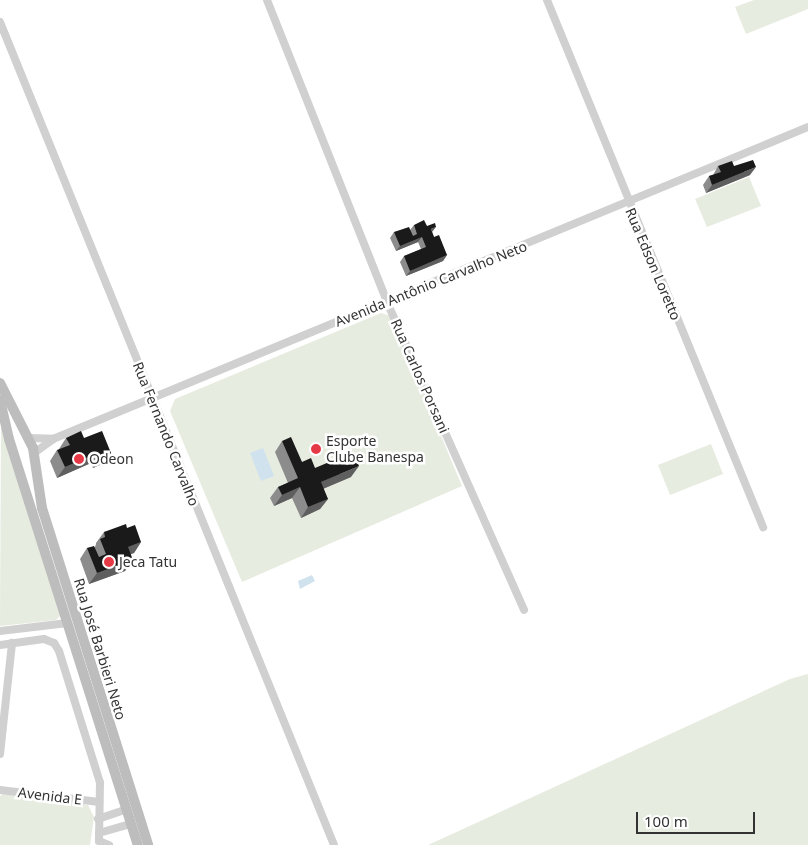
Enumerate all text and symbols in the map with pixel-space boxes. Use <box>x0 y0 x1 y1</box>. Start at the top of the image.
street label: Rua Edson Loretto <box>622 205 684 323</box>
street label: Avenida Antônio Carvalho Neto <box>332 238 530 330</box>
street label: Rua Carlos Porsani <box>387 316 453 436</box>
street label: Rua Fernando Carvalho <box>129 360 203 508</box>
place label: Esporte Clube Banespa <box>326 433 424 466</box>
marker: Esporte Clube Banespa <box>310 443 322 455</box>
place label: Odeon <box>89 451 134 467</box>
marker: Odeon <box>73 453 85 465</box>
place label: Jeca Tatu <box>119 554 177 570</box>
marker: Jeca Tatu <box>103 556 115 568</box>
street label: Rua José Barbieri Neto <box>70 576 130 722</box>
street label: Avenida E <box>17 784 83 808</box>
scale bar <box>638 802 757 834</box>
text: 100 m <box>644 811 688 831</box>

